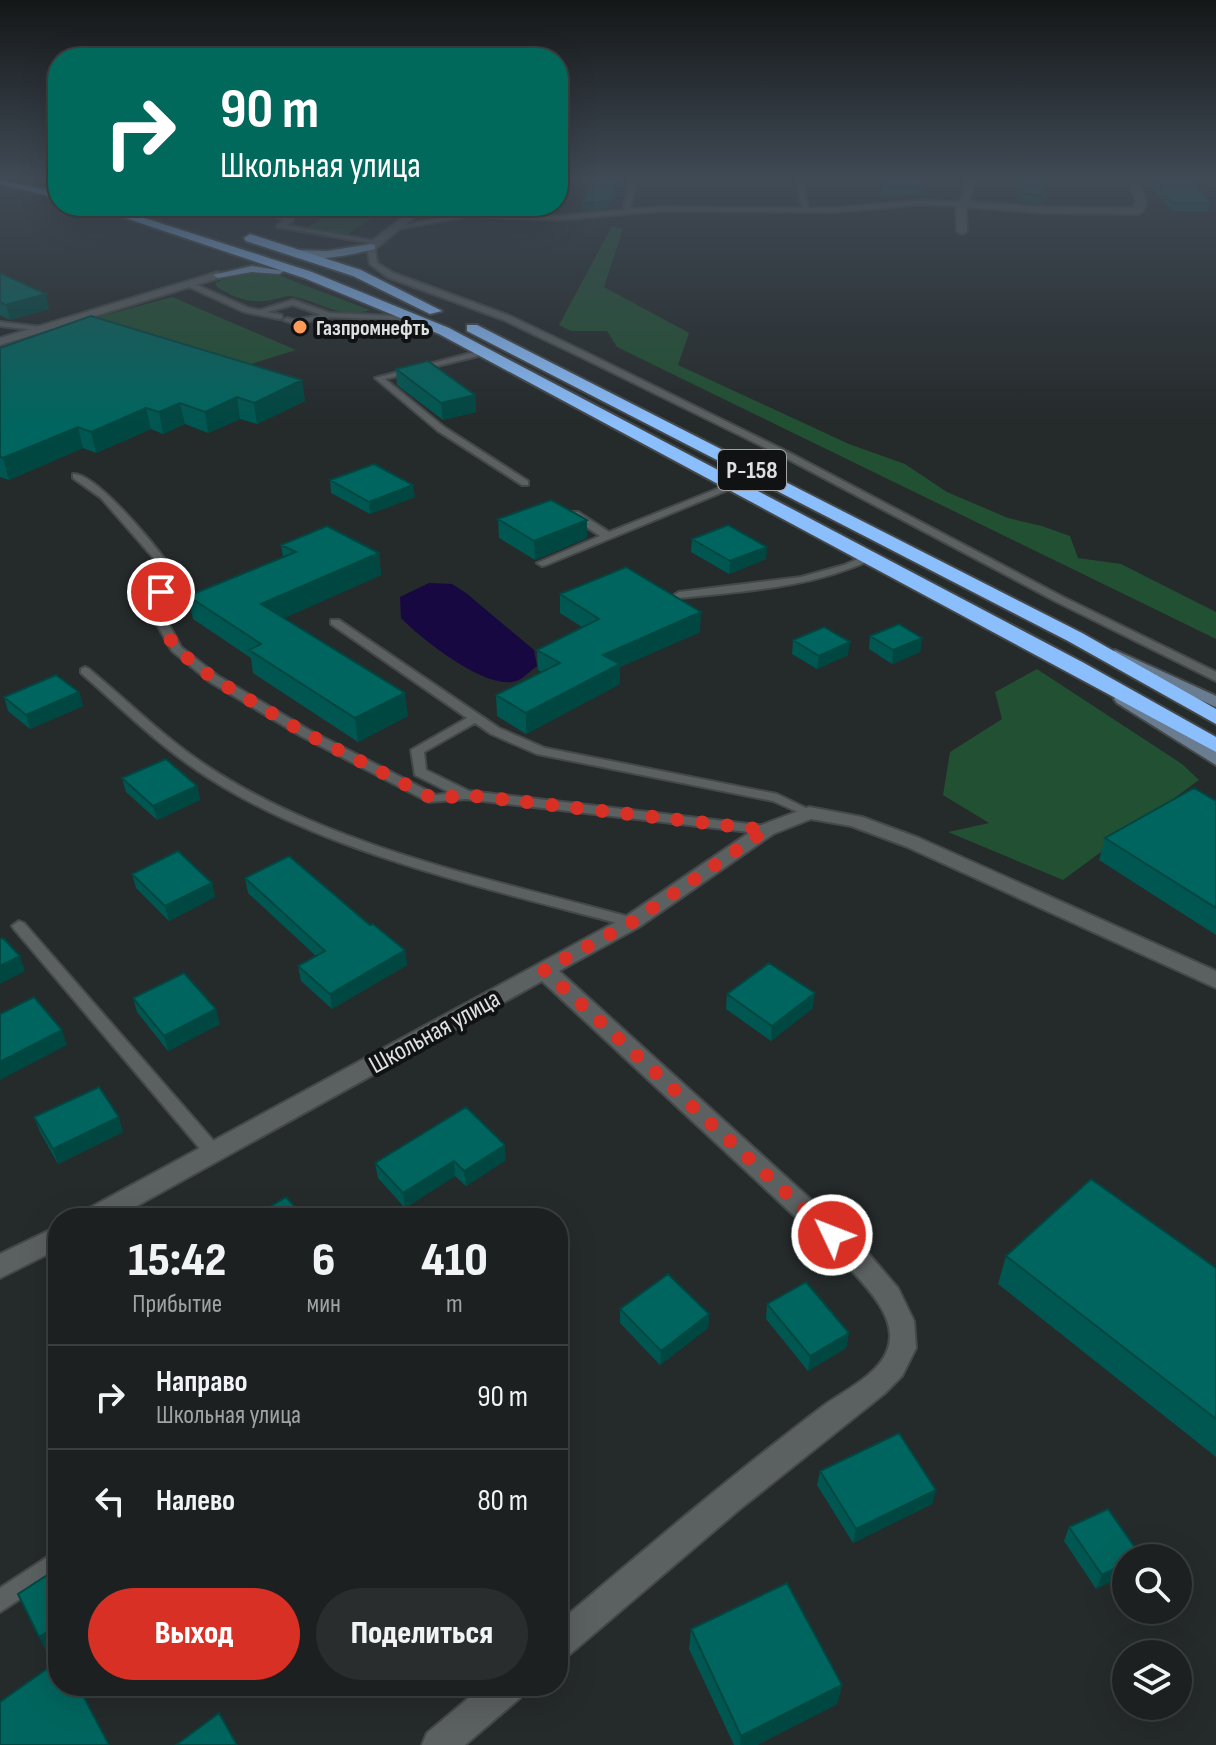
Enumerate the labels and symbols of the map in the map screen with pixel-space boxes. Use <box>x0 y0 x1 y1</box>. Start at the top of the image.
place label: Газпромнефть <box>316 315 430 342</box>
marker: Газпромнефть <box>291 318 309 336</box>
road number: Р-158 <box>718 450 786 490</box>
pin <box>127 558 195 626</box>
street label: Школьная улица <box>364 984 506 1081</box>
position arrow <box>790 1193 874 1277</box>

